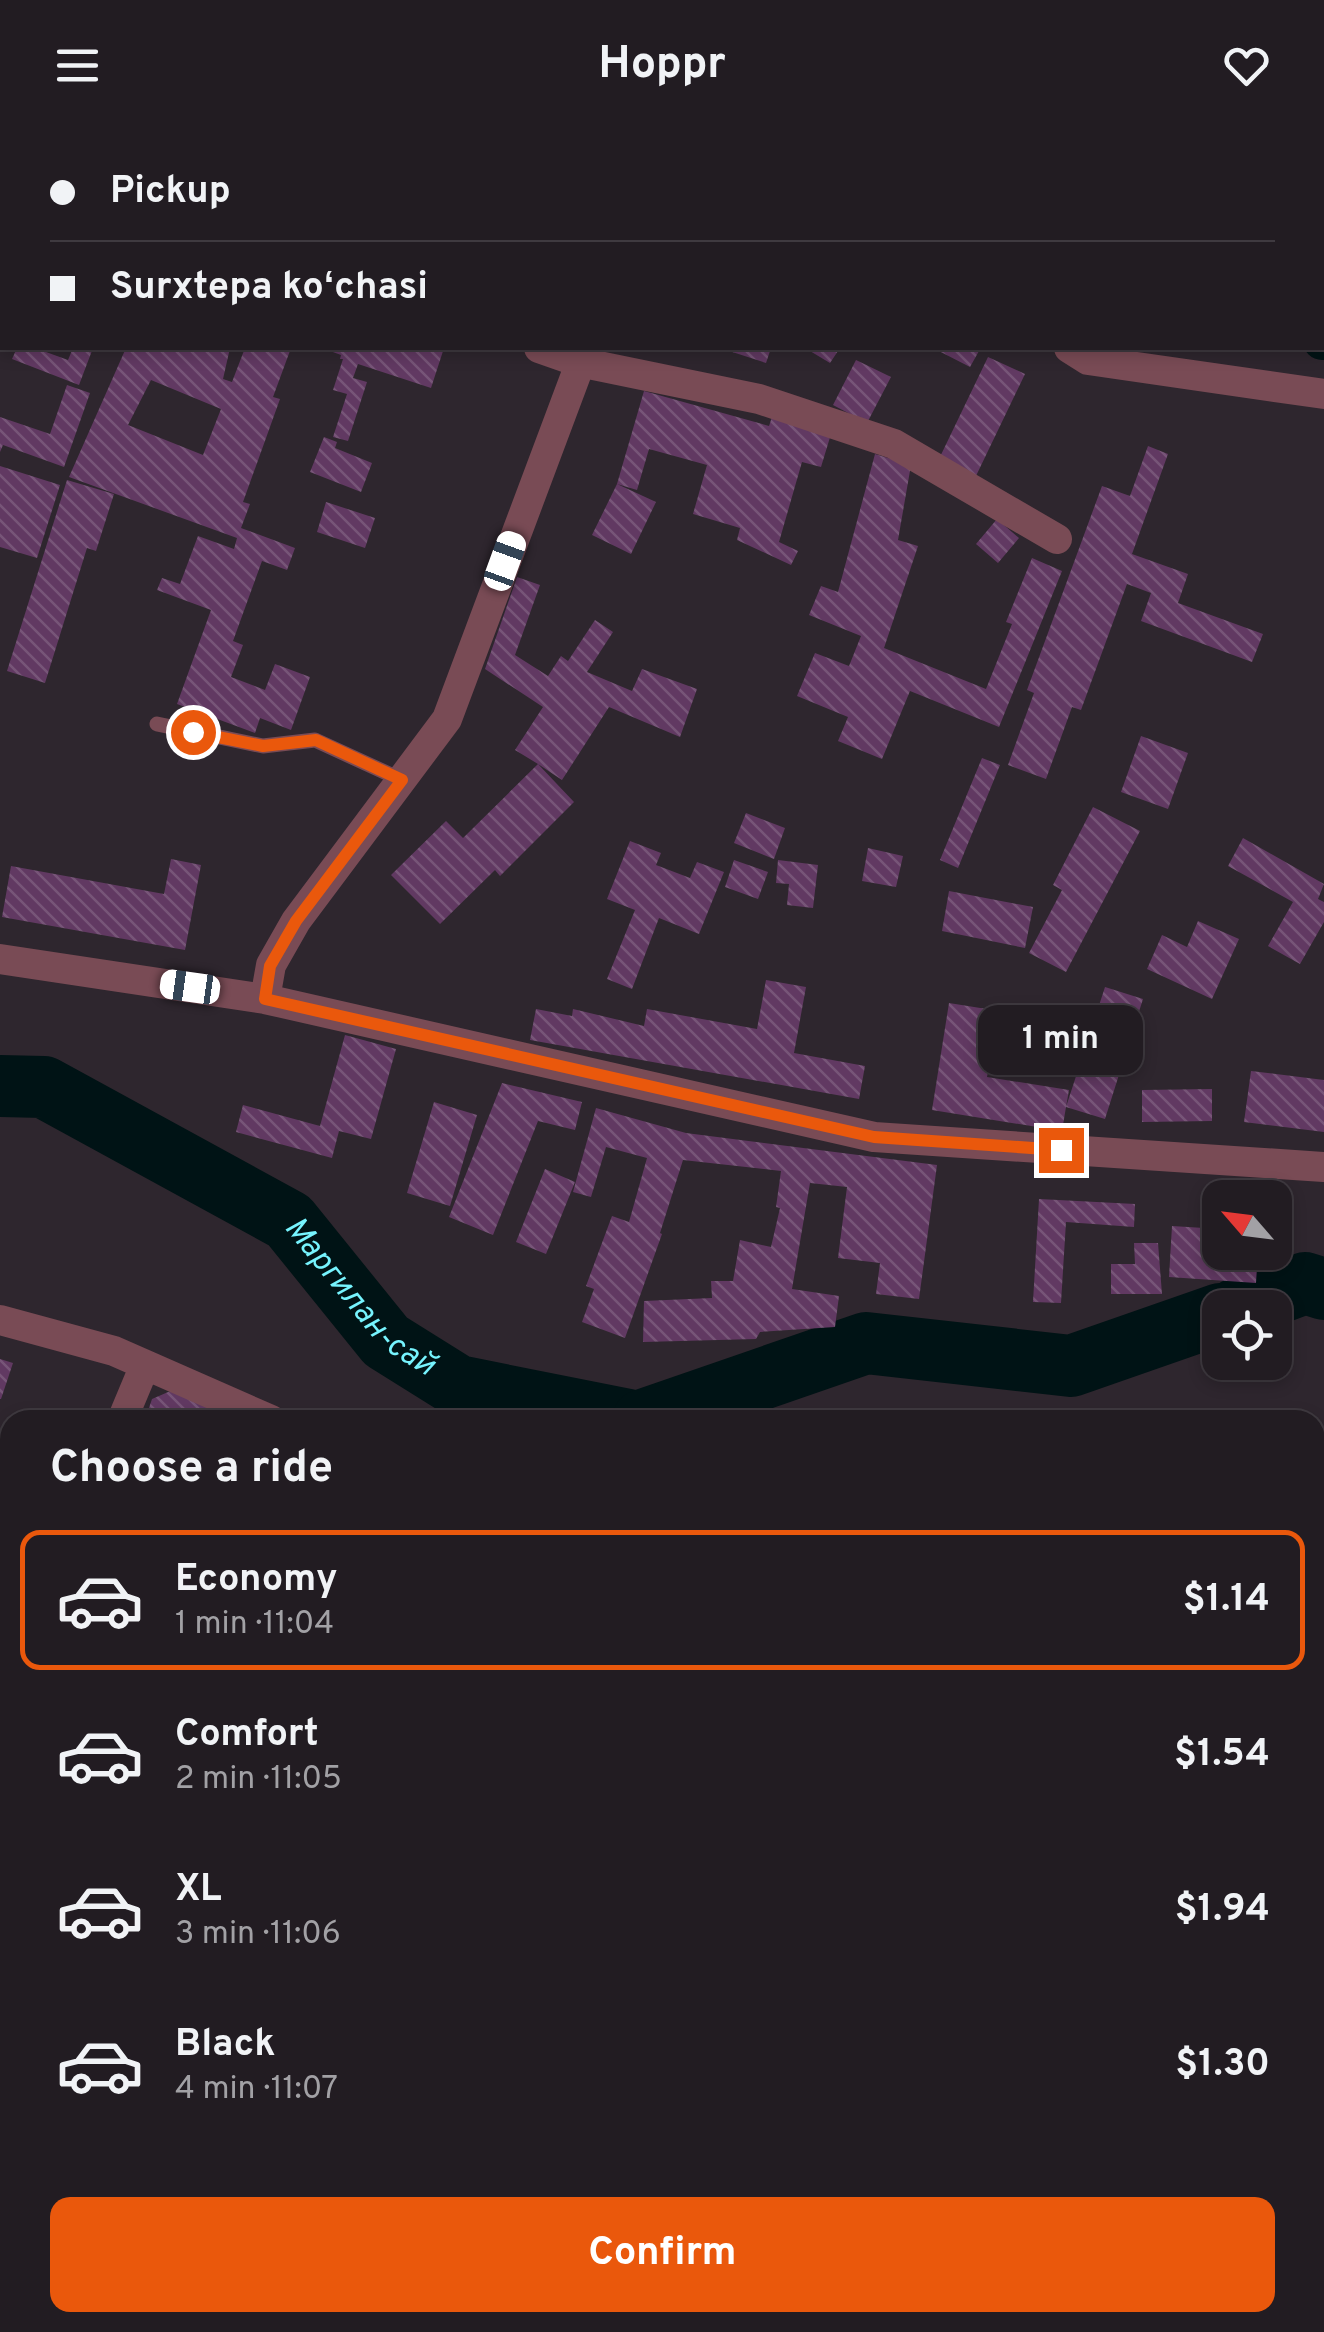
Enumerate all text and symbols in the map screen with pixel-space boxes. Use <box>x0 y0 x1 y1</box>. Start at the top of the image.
text: Hoppr <box>598 37 726 94</box>
icon: menu <box>50 38 105 93</box>
icon: heart <box>1219 38 1274 93</box>
text: Pickup <box>110 168 231 217</box>
text: Surxtepa koʻchasi <box>110 264 428 313</box>
car <box>481 528 529 594</box>
route start <box>171 710 216 755</box>
car <box>158 968 222 1006</box>
callout: 1 min <box>978 1005 1144 1075</box>
text: 1 min <box>1022 1020 1099 1060</box>
route end <box>1039 1128 1084 1173</box>
north arrow <box>1202 1180 1292 1270</box>
map controls <box>1202 1180 1292 1380</box>
water label: Маргилан-сай <box>274 1210 444 1387</box>
button: locate <box>1202 1290 1292 1380</box>
text: Choose a ride <box>50 1441 333 1498</box>
icon: car <box>55 1555 145 1645</box>
text: Economy <box>175 1556 337 1605</box>
text: $1.14 <box>1183 1576 1270 1625</box>
text: 1 min · 11:04 <box>175 1605 334 1645</box>
icon: car <box>55 1710 145 1800</box>
text: Comfort <box>175 1711 319 1760</box>
text: $1.54 <box>1174 1731 1270 1780</box>
text: 2 min · 11:05 <box>175 1760 342 1800</box>
icon: car <box>55 1865 145 1955</box>
text: XL <box>175 1866 222 1915</box>
text: $1.94 <box>1175 1886 1270 1935</box>
text: 3 min · 11:06 <box>175 1915 341 1955</box>
icon: car <box>55 2020 145 2110</box>
text: Black <box>175 2021 275 2070</box>
text: $1.30 <box>1175 2041 1270 2090</box>
text: 4 min · 11:07 <box>175 2070 338 2110</box>
button: Confirm <box>50 2197 1275 2312</box>

